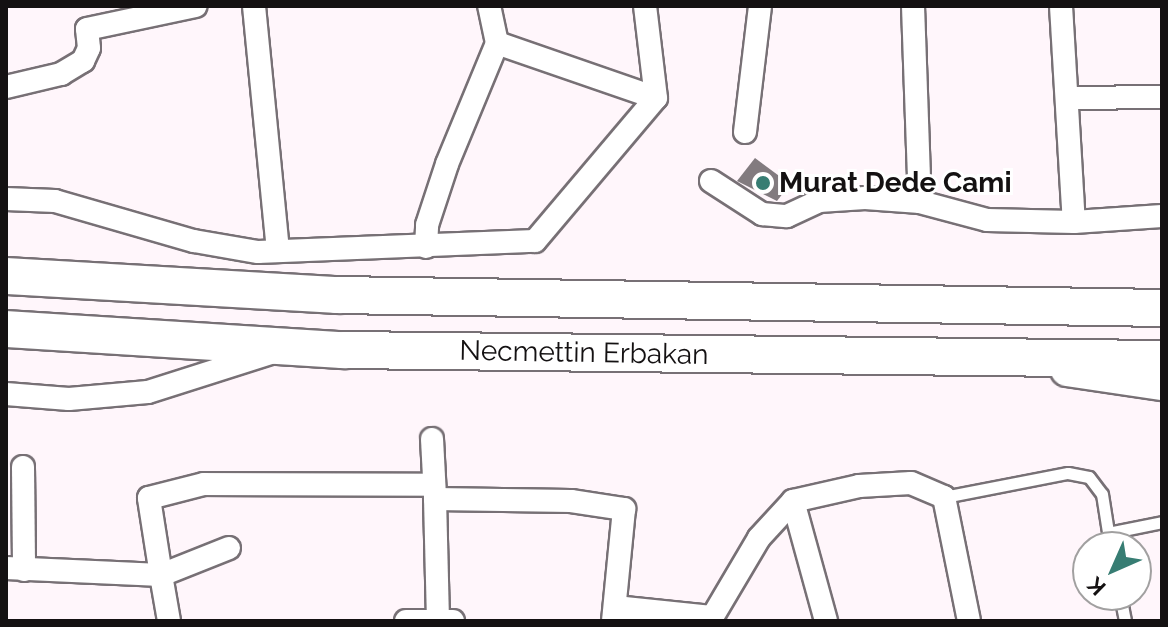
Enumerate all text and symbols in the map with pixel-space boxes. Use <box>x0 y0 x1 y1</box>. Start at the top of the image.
place label: Murat Dede Cami <box>779 166 1012 200</box>
marker: Murat Dede Cami <box>754 174 772 192</box>
street label: Necmettin Erbakan <box>459 334 709 372</box>
north arrow <box>1072 531 1152 611</box>
text: K <box>1082 572 1111 601</box>

